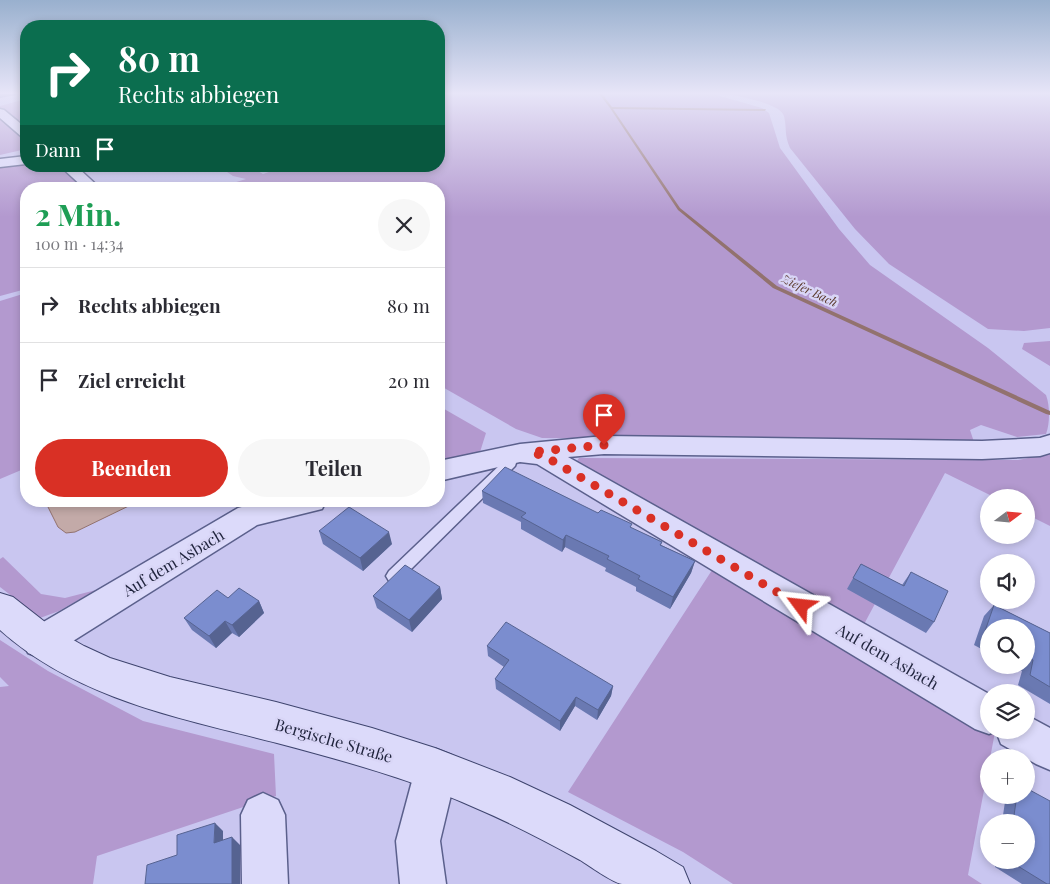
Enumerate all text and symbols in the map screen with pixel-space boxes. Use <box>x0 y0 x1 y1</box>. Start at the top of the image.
text: 80 m <box>118 34 200 81</box>
icon: right <box>35 40 100 105</box>
text: Rechts abbiegen <box>118 79 279 109</box>
icon: arrive <box>91 135 119 163</box>
text: Dann <box>35 136 81 162</box>
text: 2 Min. <box>35 194 121 234</box>
button: close <box>378 199 430 251</box>
text: 100 m · 14:34 <box>35 233 124 254</box>
water label: Ziefer Bach <box>779 270 840 310</box>
icon: right <box>35 291 63 319</box>
text: Rechts abbiegen <box>78 292 221 318</box>
text: 80 m <box>387 292 430 318</box>
icon: arrive <box>35 366 63 394</box>
text: Ziel erreicht <box>78 367 186 393</box>
text: 20 m <box>388 367 430 393</box>
pin <box>583 394 625 445</box>
icon: arrive <box>590 401 618 429</box>
button: Beenden <box>35 439 228 497</box>
button: Teilen <box>238 439 430 497</box>
north arrow <box>980 489 1035 544</box>
map controls <box>980 489 1035 869</box>
street label: Auf dem Asbach <box>118 523 228 601</box>
button: sound <box>980 554 1035 609</box>
position arrow <box>774 579 826 631</box>
street label: Auf dem Asbach <box>832 618 943 694</box>
button: search <box>980 619 1035 674</box>
button: layers <box>980 684 1035 739</box>
street label: Bergische Straße <box>273 713 395 767</box>
button: + <box>980 749 1035 804</box>
button: − <box>980 814 1035 869</box>

